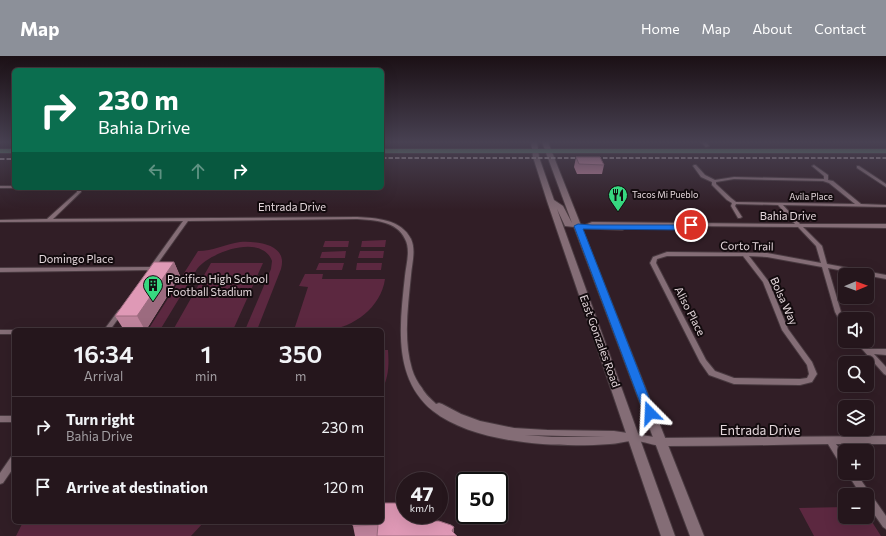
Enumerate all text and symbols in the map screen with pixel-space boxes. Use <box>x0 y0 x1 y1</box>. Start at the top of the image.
text: Map <box>20 17 59 40</box>
text: Home <box>641 20 680 37</box>
text: Map <box>702 20 730 37</box>
text: About <box>752 20 792 37</box>
text: Contact <box>814 20 866 37</box>
text: 230 m <box>98 82 179 116</box>
icon: right <box>32 84 84 136</box>
text: Bahia Drive <box>98 116 190 138</box>
icon: left <box>145 160 167 182</box>
icon: ahead <box>187 160 209 182</box>
icon: right <box>229 160 251 182</box>
restaurant icon: Tacos Mi Pueblo <box>607 184 629 212</box>
place label: Tacos Mi Pueblo <box>632 189 698 200</box>
street label: Avila Place <box>789 191 833 202</box>
street label: Entrada Drive <box>258 200 326 213</box>
pin <box>674 208 708 242</box>
street label: Bahia Drive <box>760 209 816 222</box>
icon: arrive <box>680 214 702 236</box>
street label: Corto Trail <box>720 239 774 252</box>
street label: Domingo Place <box>39 252 114 265</box>
north arrow <box>838 268 874 304</box>
map controls <box>838 268 874 524</box>
place label: Pacifica High School Football Stadium <box>167 272 268 298</box>
building icon: Pacifica High School Football Stadium <box>142 274 164 302</box>
street label: Bolsa Way <box>768 275 801 327</box>
street label: Aliso Place <box>672 284 708 338</box>
street label: East Gonzales Road <box>578 293 623 389</box>
button: sound <box>838 312 874 348</box>
text: 16:34 <box>74 339 134 368</box>
text: 1 <box>201 339 211 368</box>
text: 350 <box>279 339 322 368</box>
button: search <box>838 356 874 392</box>
text: Arrival <box>84 368 123 384</box>
text: min <box>195 368 217 384</box>
text: m <box>295 368 306 384</box>
position arrow <box>629 392 671 434</box>
button: layers <box>838 400 874 436</box>
text: Turn right <box>66 410 135 428</box>
icon: right <box>32 416 54 438</box>
text: 230 m <box>321 418 364 436</box>
street label: Entrada Drive <box>720 422 800 438</box>
text: Bahia Drive <box>66 428 133 444</box>
button: + <box>838 444 874 480</box>
speed limit sign: 50 <box>456 472 508 524</box>
icon: arrive <box>32 476 54 498</box>
text: Arrive at destination <box>66 478 208 496</box>
text: 120 m <box>324 478 364 496</box>
text: 47 <box>411 481 433 505</box>
button: − <box>838 488 874 524</box>
text: km/h <box>410 502 434 514</box>

